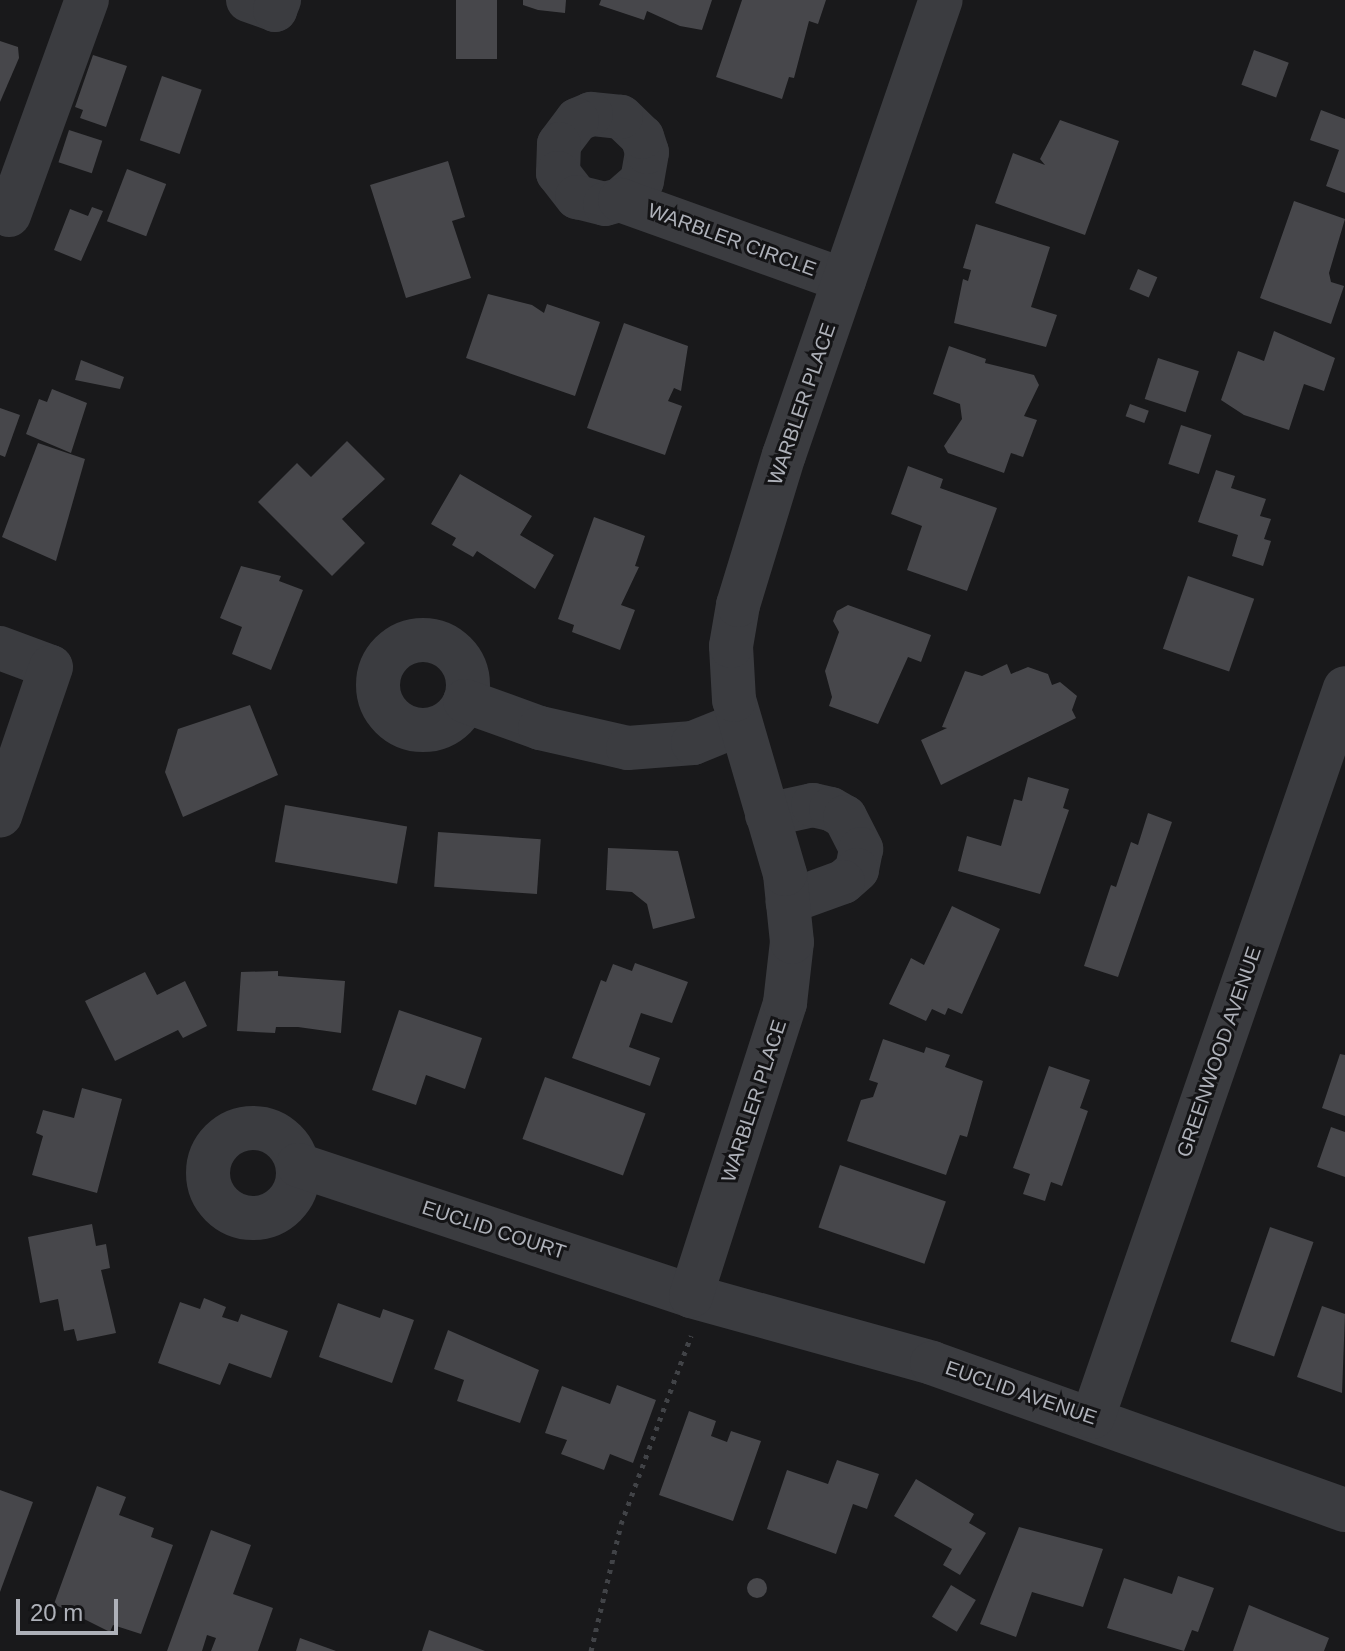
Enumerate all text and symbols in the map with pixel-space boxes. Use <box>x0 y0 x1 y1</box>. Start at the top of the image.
street label: WARBLER CIRCLE <box>645 198 819 282</box>
street label: WARBLER PLACE <box>763 320 841 488</box>
street label: GREENWOOD AVENUE <box>1172 943 1266 1161</box>
street label: WARBLER PLACE <box>716 1017 792 1185</box>
street label: EUCLID COURT <box>419 1195 569 1265</box>
street label: EUCLID AVENUE <box>942 1356 1100 1430</box>
scale bar <box>20 1583 122 1633</box>
text: 20 m <box>30 1599 83 1626</box>

